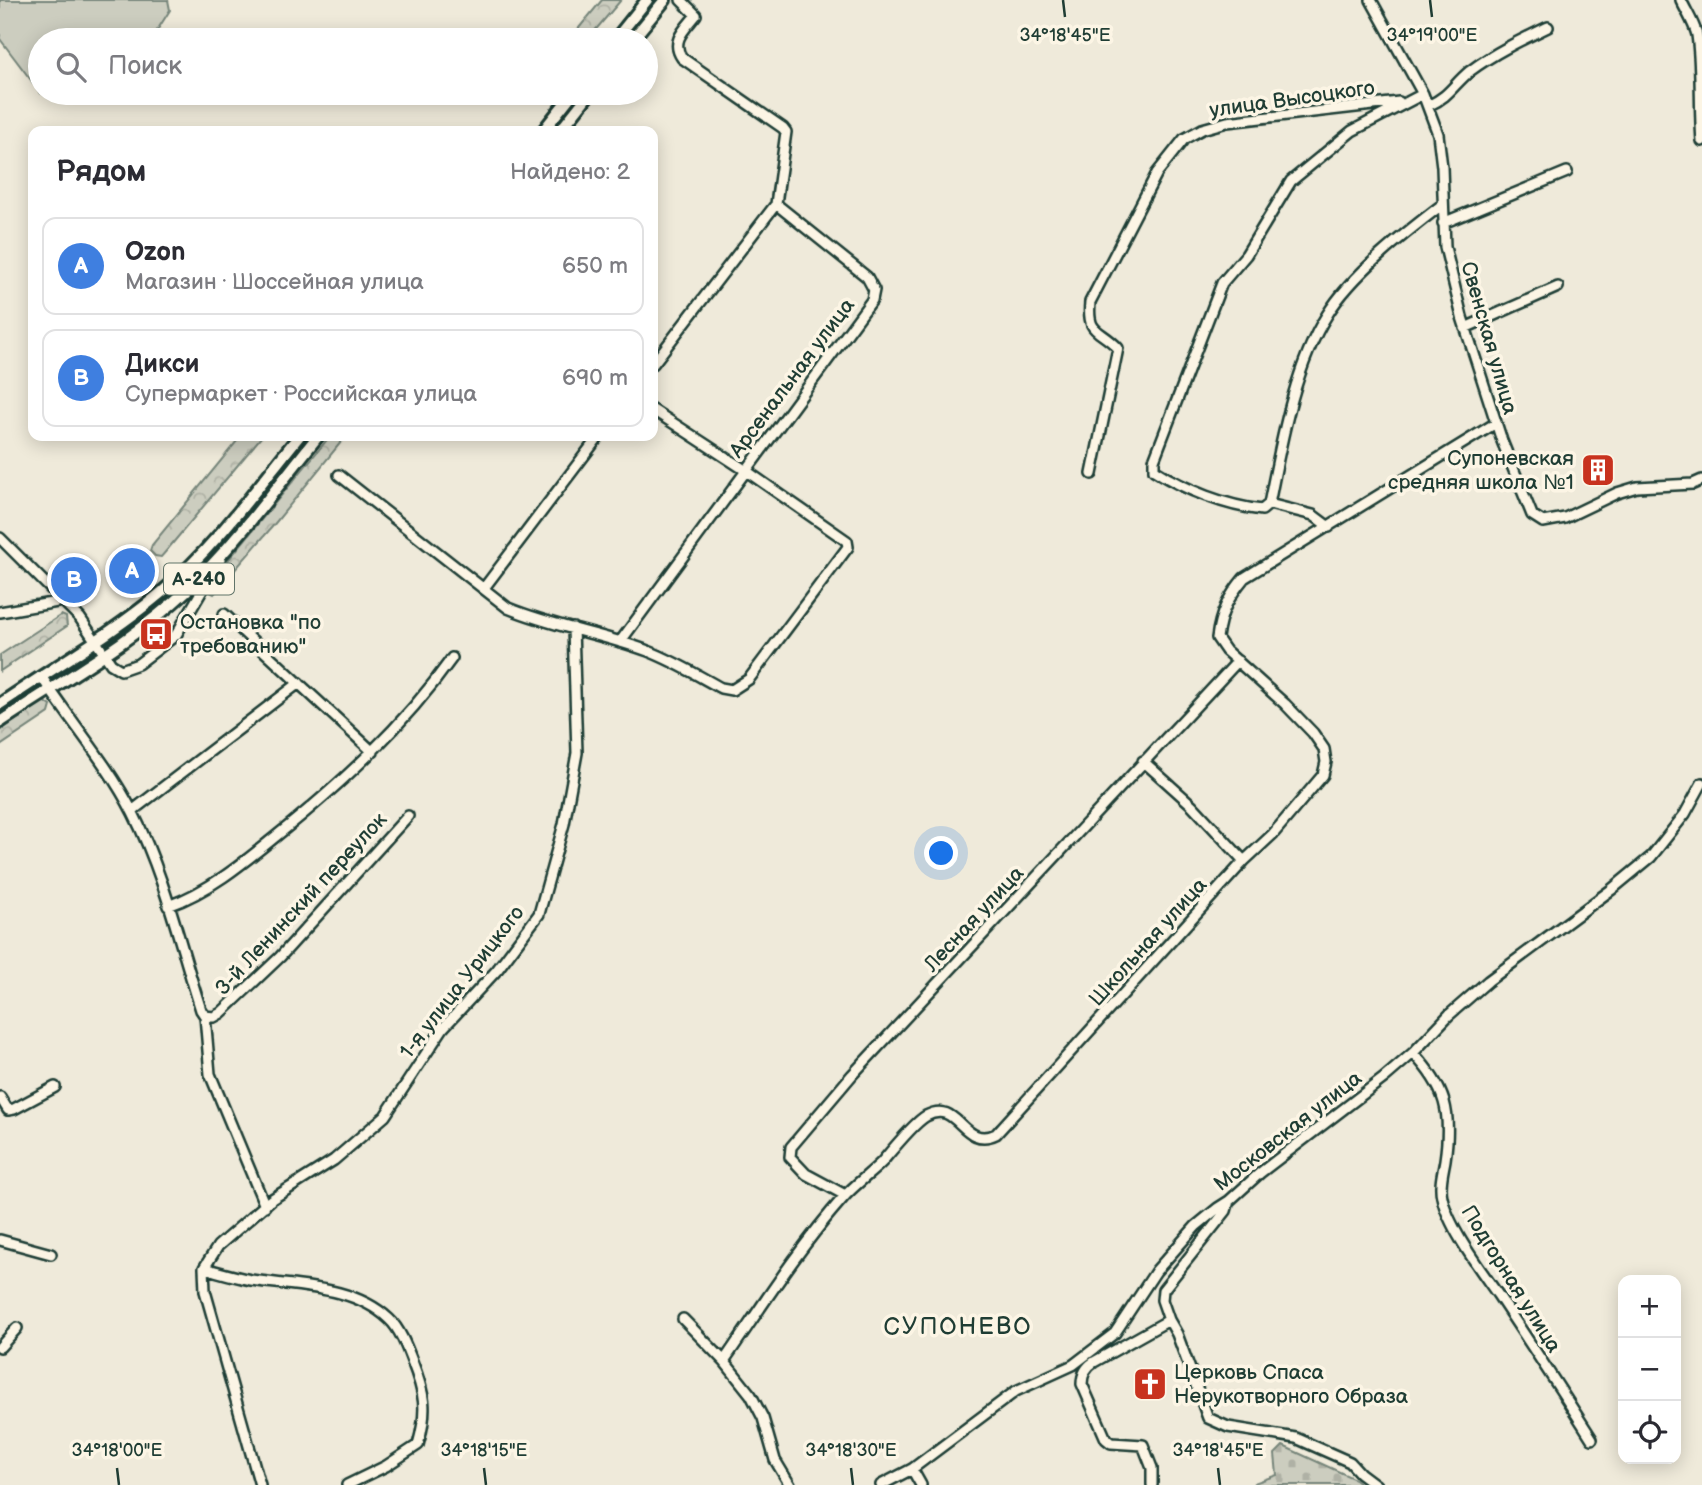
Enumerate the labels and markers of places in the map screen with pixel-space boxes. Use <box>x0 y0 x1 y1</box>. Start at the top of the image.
place label: Супоневская средняя школа №1 <box>1388 446 1574 495</box>
building icon: Супоневская средняя школа №1 <box>1579 451 1617 489</box>
pin: A <box>109 545 155 597</box>
pin: B <box>51 554 97 606</box>
place label: Остановка "по требованию" <box>180 610 321 659</box>
bus stop icon: Остановка "по требованию" <box>137 615 175 653</box>
place label: Церковь Спаса Нерукотворного Образа <box>1174 1360 1409 1409</box>
church icon: Церковь Спаса Нерукотворного Образа <box>1131 1365 1169 1403</box>

